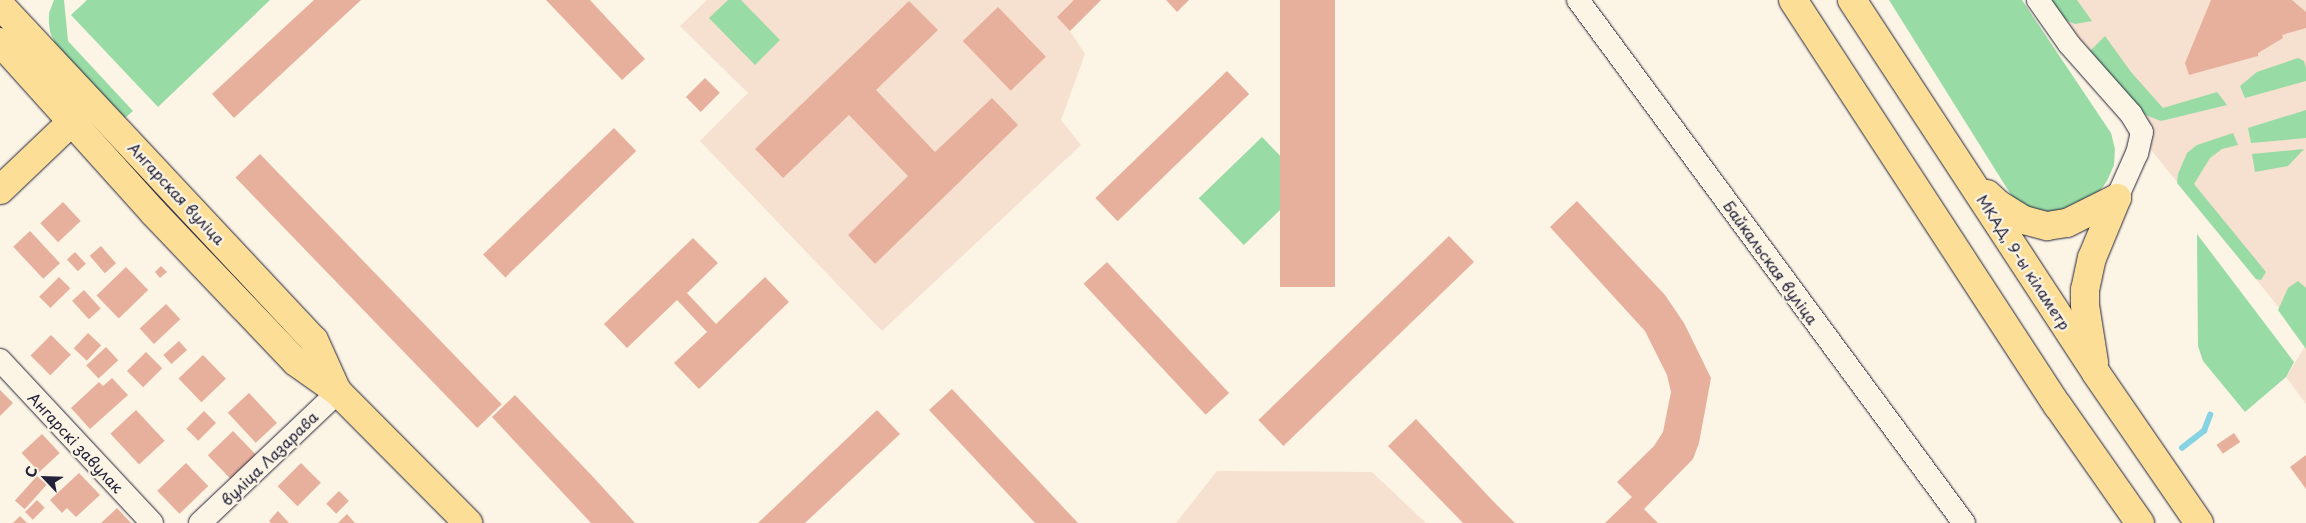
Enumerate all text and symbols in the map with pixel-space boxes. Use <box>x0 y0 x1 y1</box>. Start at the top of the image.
street label: Ангарская вуліца <box>125 138 229 248</box>
street label: МКАД, 9-ы кіламетр <box>1974 191 2074 333</box>
street label: Байкальская вуліца <box>1720 196 1822 328</box>
street label: Ангарскі завулак <box>24 388 128 496</box>
street label: вуліца Лазарава <box>217 407 321 509</box>
north arrow <box>20 453 70 503</box>
text: С <box>19 463 43 481</box>

